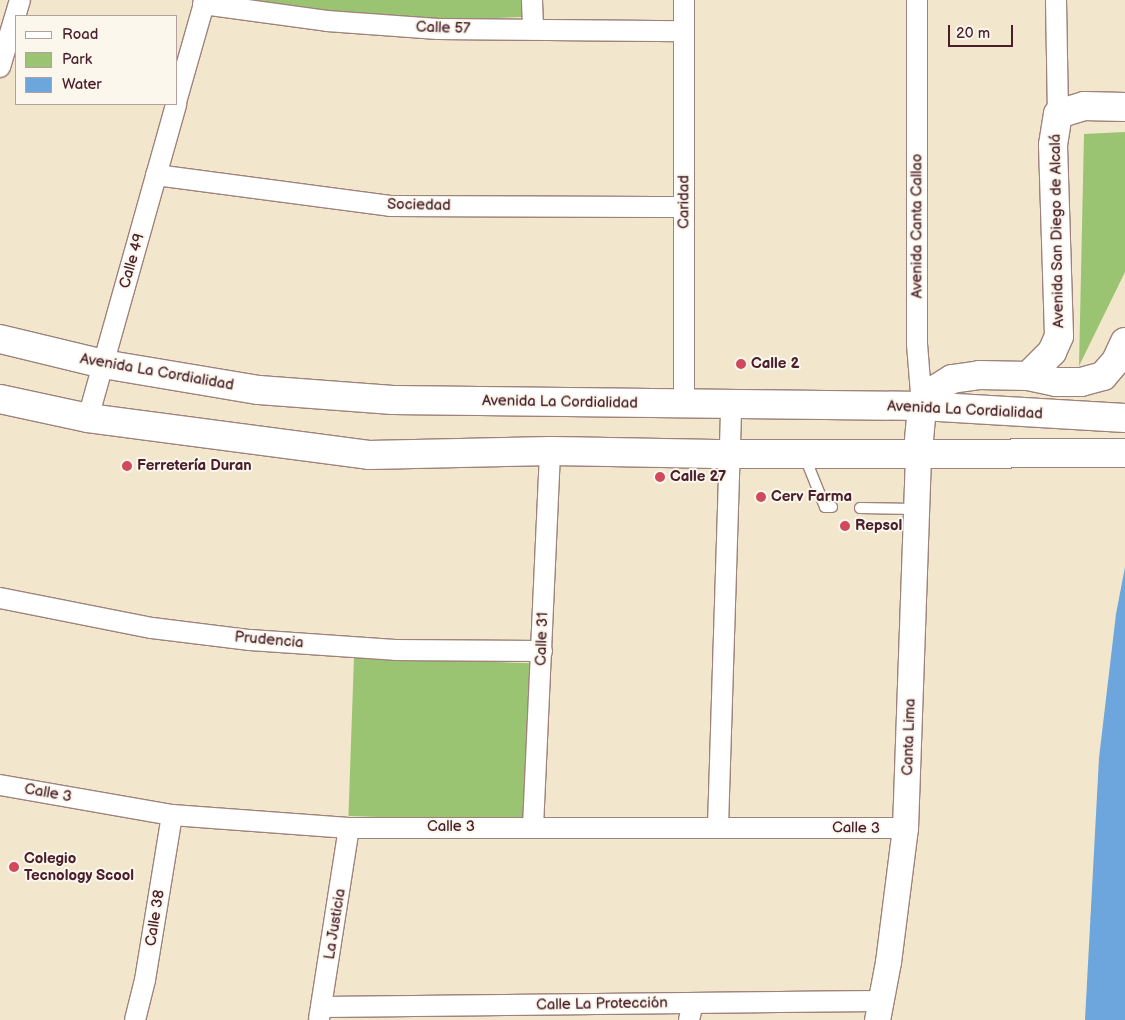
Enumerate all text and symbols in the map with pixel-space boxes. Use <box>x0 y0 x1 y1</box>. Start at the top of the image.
legend <box>15 15 178 105</box>
scale bar <box>950 15 1015 47</box>
street label: Calle 57 <box>415 18 471 38</box>
text: 20 m <box>956 24 990 43</box>
text: Road <box>62 25 98 44</box>
text: Park <box>62 50 92 69</box>
text: Water <box>62 75 102 94</box>
street label: Avenida San Diego de Alcalá <box>1046 134 1068 328</box>
street label: Avenida Canta Callao <box>908 154 926 298</box>
street label: Caridad <box>675 175 693 229</box>
street label: Sociedad <box>387 195 451 215</box>
street label: Calle 49 <box>116 231 148 291</box>
street label: Avenida La Cordialidad <box>79 350 235 394</box>
place label: Calle 2 <box>751 355 799 373</box>
marker: Calle 2 <box>735 358 747 370</box>
street label: Avenida La Cordialidad <box>482 392 638 412</box>
street label: Avenida La Cordialidad <box>887 397 1043 423</box>
place label: Ferretería Duran <box>137 457 252 475</box>
marker: Ferretería Duran <box>121 460 133 472</box>
place label: Calle 27 <box>670 468 726 486</box>
marker: Calle 27 <box>654 471 666 483</box>
place label: Cerv Farma <box>771 488 852 506</box>
marker: Cerv Farma <box>755 491 767 503</box>
place label: Repsol <box>855 517 902 535</box>
marker: Repsol <box>839 520 851 532</box>
street label: Calle 31 <box>532 612 552 666</box>
street label: Prudencia <box>234 628 304 652</box>
street label: Canta Lima <box>899 698 919 776</box>
street label: Calle 3 <box>23 780 73 806</box>
street label: Calle 3 <box>427 818 475 836</box>
street label: Calle 3 <box>832 819 880 837</box>
place label: Colegio Tecnology Scool <box>24 849 135 884</box>
marker: Colegio Tecnology Scool <box>8 861 20 873</box>
street label: La Justicia <box>320 887 350 961</box>
street label: Calle 38 <box>142 889 168 947</box>
street label: Calle La Protección <box>536 994 668 1014</box>

